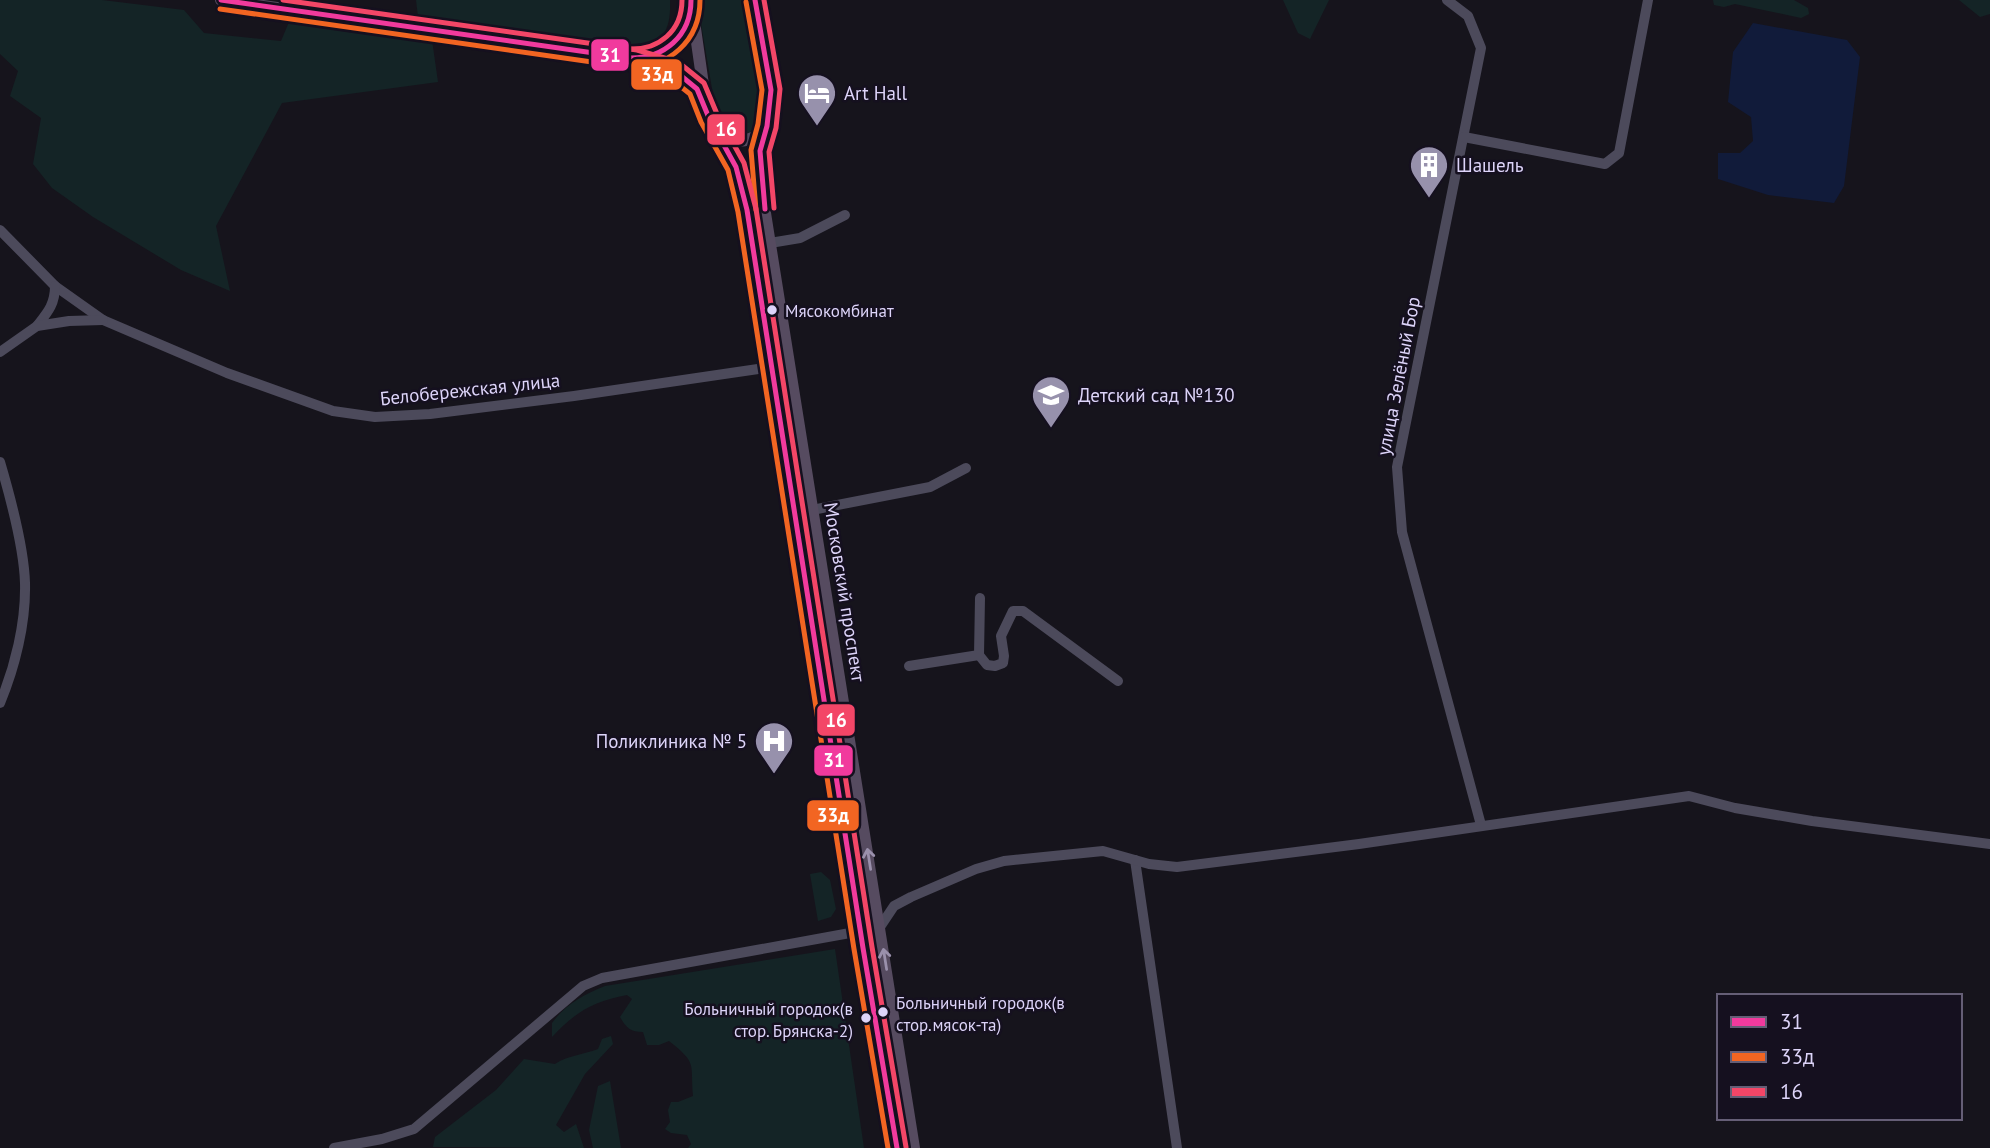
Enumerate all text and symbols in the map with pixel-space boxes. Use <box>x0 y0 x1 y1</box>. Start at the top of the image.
line badge: 31 <box>590 38 630 72</box>
text: 31 <box>599 43 621 67</box>
line badge: 33д <box>630 58 683 91</box>
text: 33д <box>641 62 673 86</box>
hotel icon: Art Hall <box>796 72 838 127</box>
place label: Art Hall <box>844 81 907 105</box>
line badge: 16 <box>706 113 746 146</box>
text: 16 <box>715 117 737 141</box>
building icon: Шашель <box>1408 144 1450 199</box>
place label: Шашель <box>1456 153 1524 177</box>
street label: улица Зелёный Бор <box>1371 295 1425 457</box>
place label: Мясокомбинат <box>785 300 894 322</box>
marker: Мясокомбинат <box>765 303 779 317</box>
street label: Белобережская улица <box>379 368 561 410</box>
school or university icon: Детский сад №130 <box>1030 374 1072 429</box>
place label: Детский сад №130 <box>1078 383 1235 407</box>
street label: Московский проспект <box>819 501 871 684</box>
line badge: 16 <box>816 703 856 737</box>
text: 16 <box>825 708 847 732</box>
hospital icon: Поликлиника № 5 <box>753 720 795 775</box>
place label: Поликлиника № 5 <box>596 729 747 753</box>
line badge: 31 <box>813 744 854 777</box>
text: 31 <box>823 748 845 772</box>
line badge: 33д <box>806 799 860 832</box>
text: 33д <box>817 803 849 827</box>
one-way arrow <box>862 849 875 871</box>
one-way arrow <box>878 949 891 971</box>
place label: Больничный городок(в стор.мясок-та) <box>896 992 1065 1036</box>
legend <box>1717 994 1962 1120</box>
place label: Больничный городок(в стор. Брянска-2) <box>684 998 853 1042</box>
marker: Больничный городок(в стор.мясок-та) <box>876 1005 890 1019</box>
text: 31 <box>1780 1008 1803 1035</box>
marker: Больничный городок(в стор. Брянска-2) <box>859 1011 873 1025</box>
text: 33д <box>1780 1043 1814 1070</box>
text: 16 <box>1780 1078 1803 1105</box>

